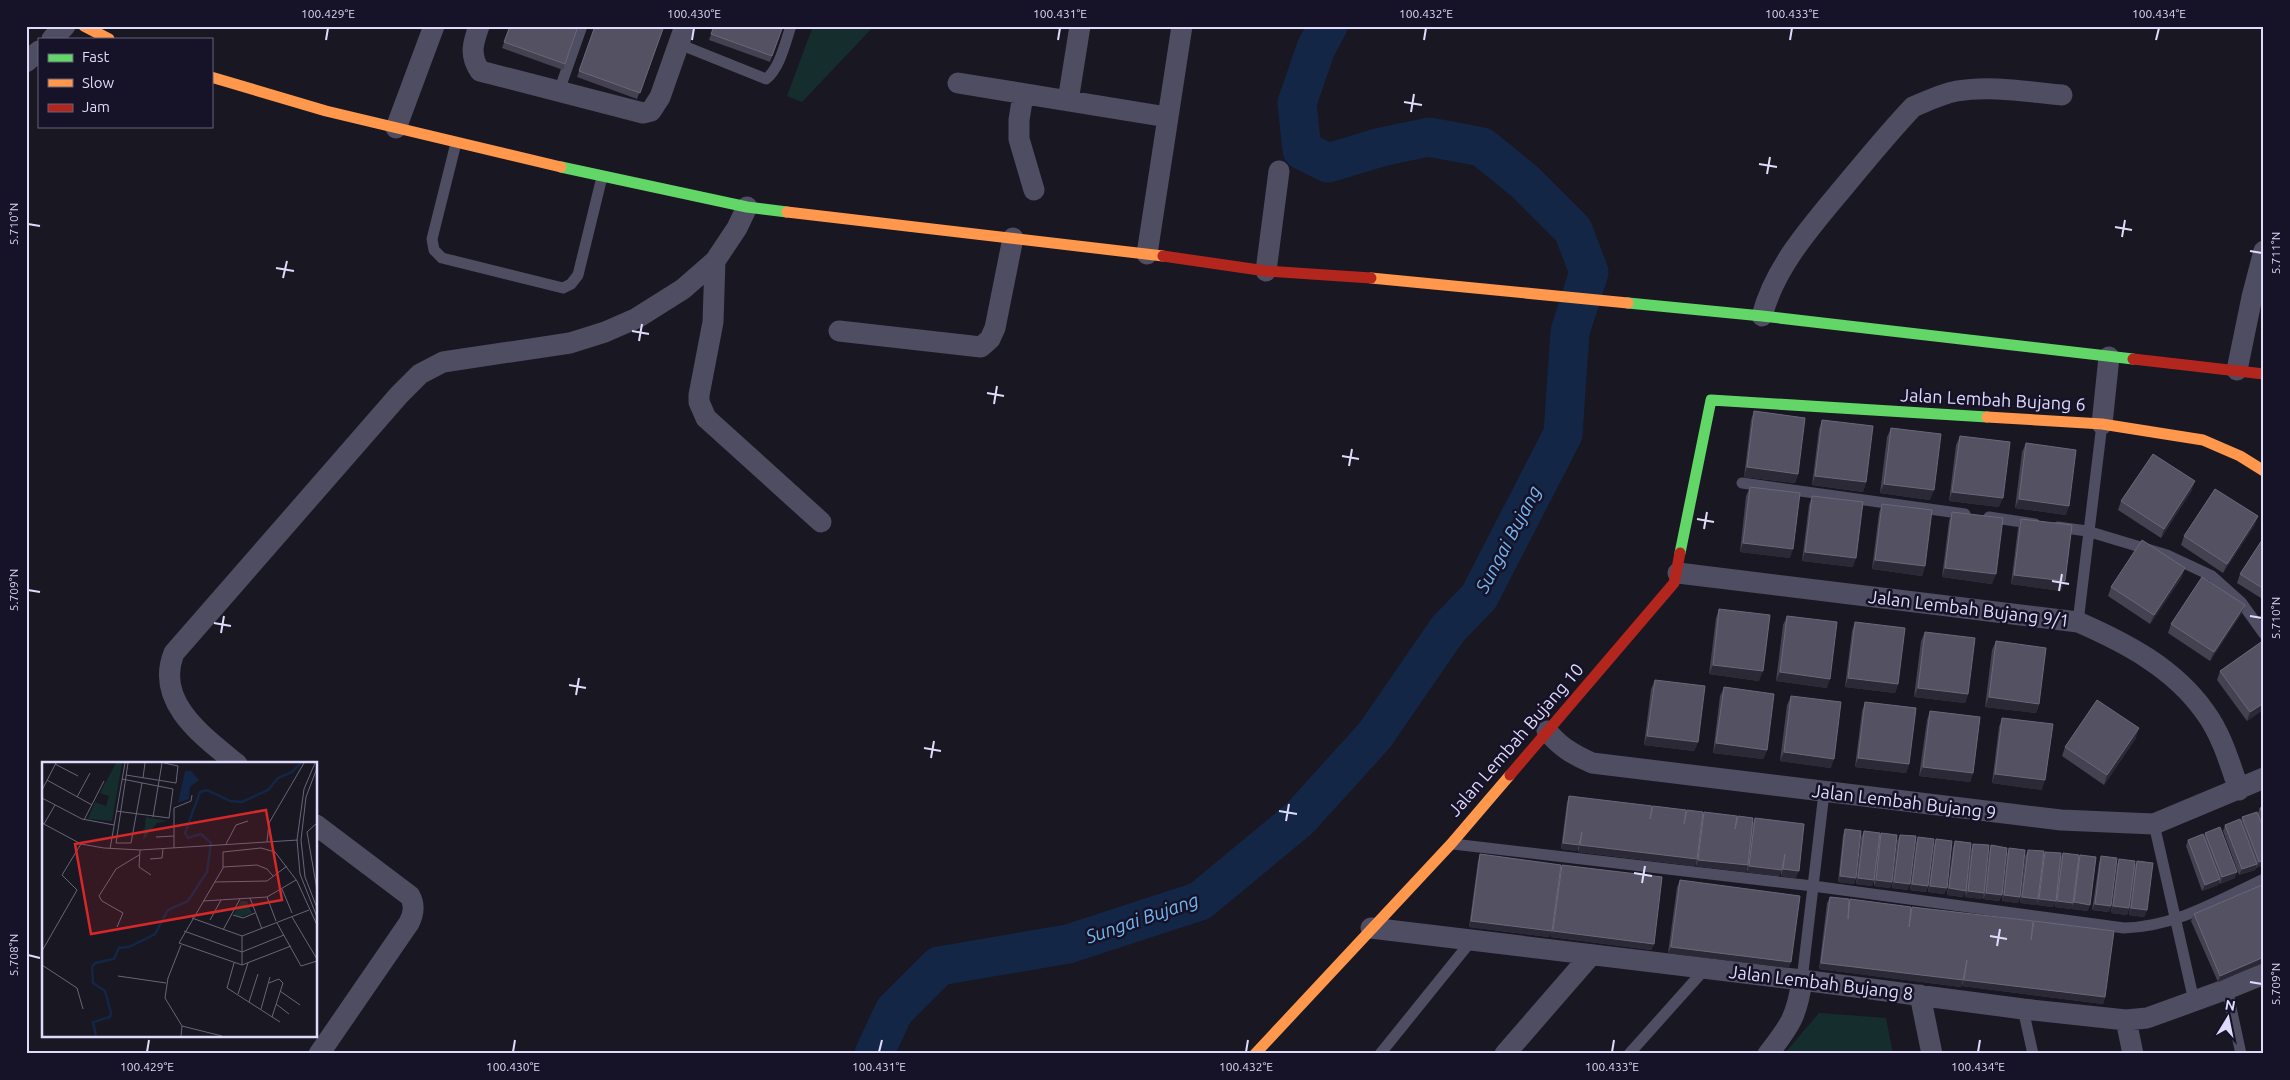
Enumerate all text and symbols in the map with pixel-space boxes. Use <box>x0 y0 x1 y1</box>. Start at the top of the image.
text: 100.429°E <box>301 7 355 20</box>
text: 100.430°E <box>667 7 721 20</box>
text: 100.431°E <box>1033 7 1087 20</box>
text: 100.432°E <box>1399 7 1453 20</box>
text: 100.433°E <box>1765 7 1819 20</box>
text: 100.434°E <box>2132 7 2186 20</box>
legend <box>38 38 212 128</box>
text: Fast <box>82 48 110 65</box>
text: Slow <box>82 74 115 91</box>
text: Jam <box>82 98 110 115</box>
text: 5.710°N <box>7 203 20 245</box>
text: 5.711°N <box>2269 232 2282 274</box>
street label: Jalan Lembah Bujang 6 <box>1900 384 2086 414</box>
water label: Sungai Bujang <box>1470 482 1545 597</box>
text: 5.709°N <box>7 569 20 611</box>
street label: Jalan Lembah Bujang 9/1 <box>1867 586 2071 630</box>
text: 5.710°N <box>2269 597 2282 639</box>
street label: Jalan Lembah Bujang 10 <box>1443 659 1587 820</box>
inset map <box>42 762 318 1038</box>
street label: Jalan Lembah Bujang 9 <box>1811 780 1997 822</box>
water label: Sungai Bujang <box>1082 888 1201 948</box>
text: 5.708°N <box>7 934 20 976</box>
street label: Jalan Lembah Bujang 8 <box>1728 961 1914 1003</box>
text: 5.709°N <box>2269 963 2282 1005</box>
north arrow <box>2202 992 2252 1042</box>
text: N <box>2224 996 2237 1014</box>
text: 100.429°E <box>120 1060 174 1073</box>
text: 100.430°E <box>486 1060 540 1073</box>
text: 100.431°E <box>852 1060 906 1073</box>
text: 100.432°E <box>1219 1060 1273 1073</box>
text: 100.433°E <box>1585 1060 1639 1073</box>
text: 100.434°E <box>1951 1060 2005 1073</box>

